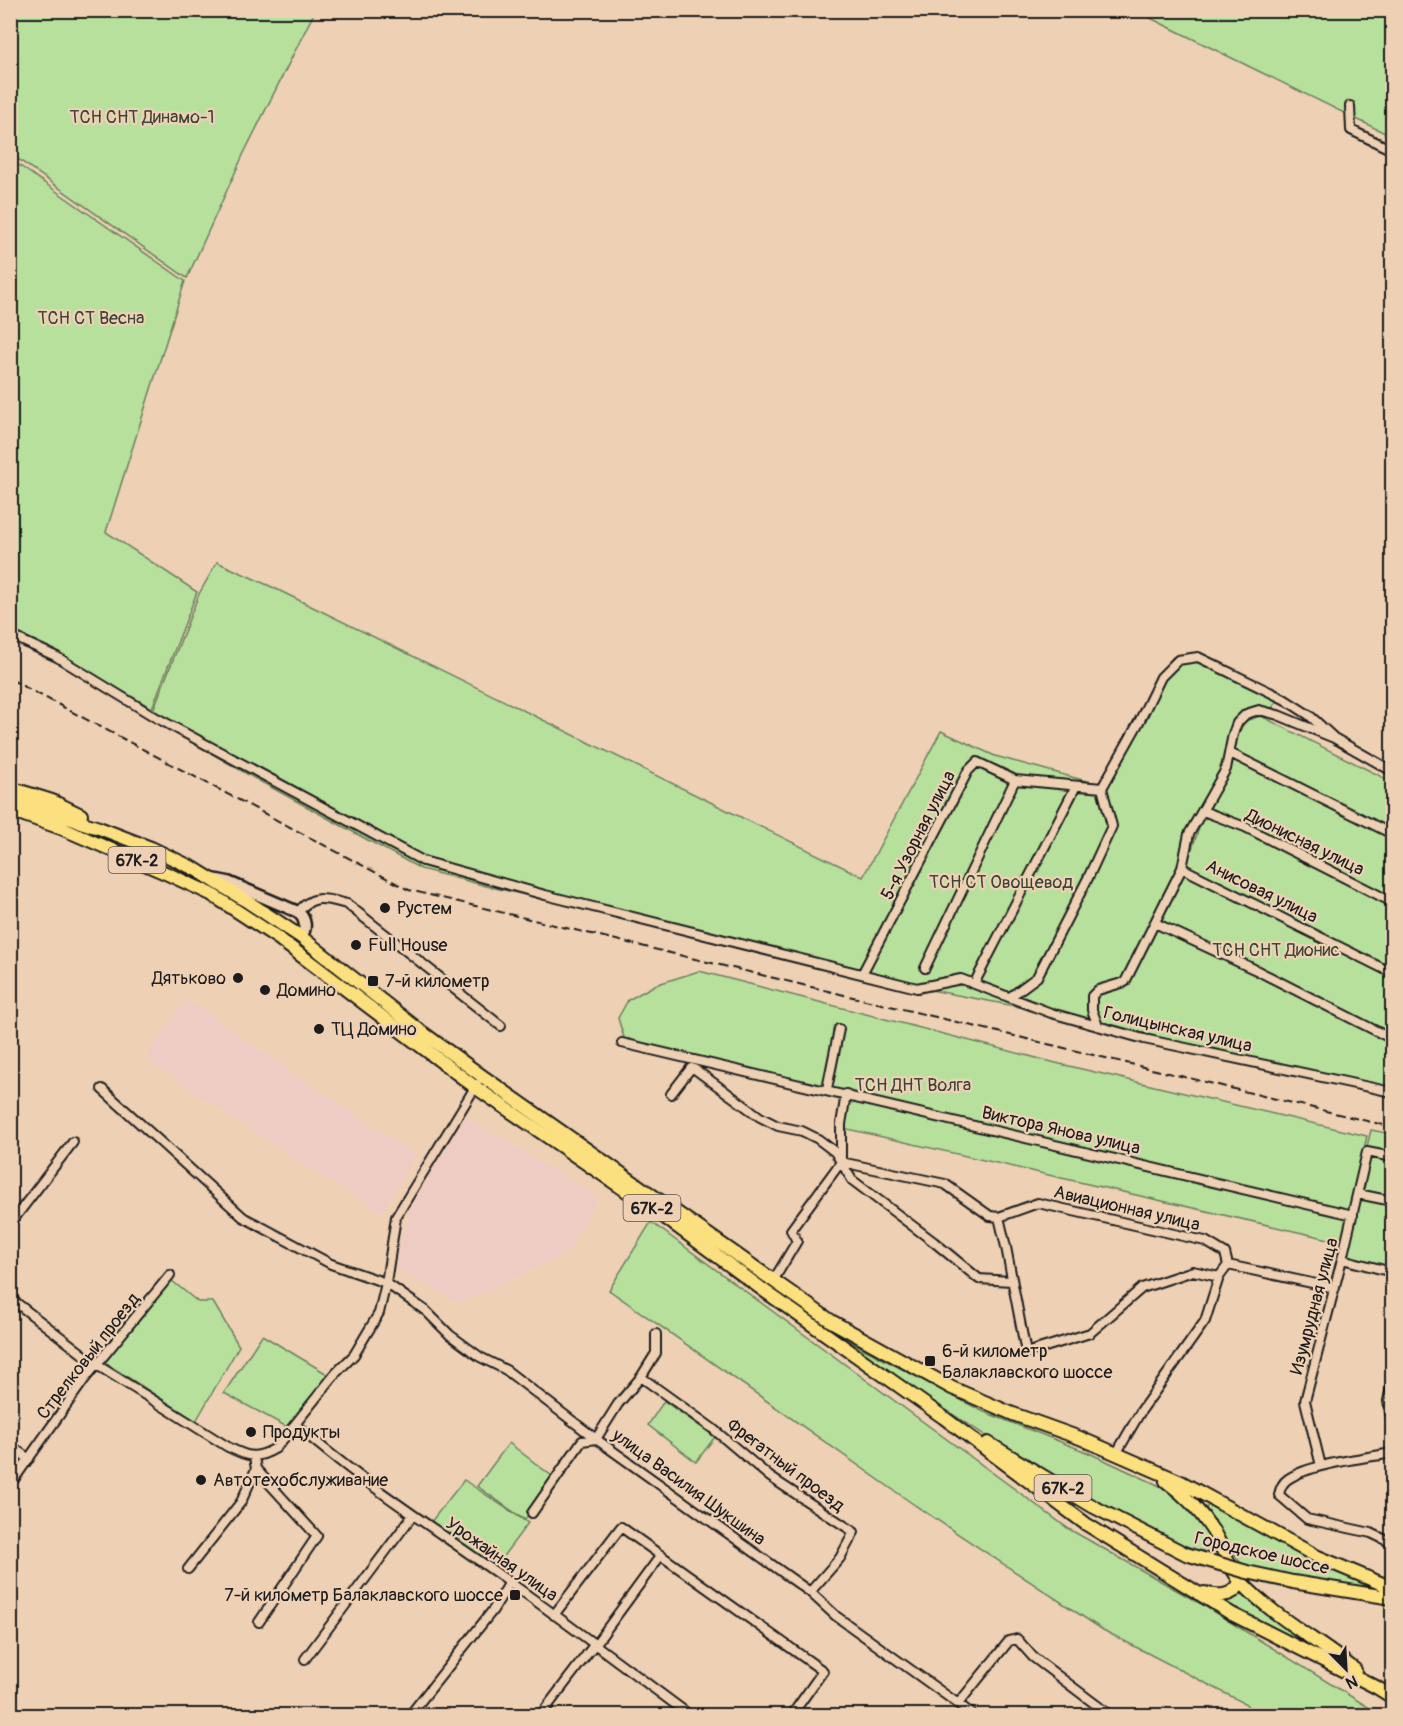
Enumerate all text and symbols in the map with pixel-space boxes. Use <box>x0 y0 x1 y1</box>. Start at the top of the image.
park label: ТСН СНТ Динамо-1 <box>69 106 215 129</box>
park label: ТСН СТ Весна <box>38 307 144 330</box>
street label: 5-я Узорная улица <box>876 767 961 904</box>
street label: Дионисная улица <box>1241 803 1368 881</box>
road number: 67К-2 <box>108 847 166 873</box>
street label: Анисовая улица <box>1202 854 1322 929</box>
park label: ТСН СТ Овощевод <box>929 871 1073 894</box>
place label: Рустем <box>397 897 452 920</box>
marker: Рустем <box>378 901 392 915</box>
place label: Full House <box>368 934 448 957</box>
marker: Full House <box>349 938 363 952</box>
park label: ТСН СНТ Дионис <box>1212 939 1340 962</box>
place label: Дятьково <box>151 967 226 990</box>
place label: 7-й километр <box>385 970 489 993</box>
marker: Дятьково <box>231 971 245 985</box>
marker: 7-й километр <box>366 974 380 988</box>
place label: Домино <box>276 979 336 1002</box>
marker: Домино <box>258 983 272 997</box>
street label: Голицынская улица <box>1101 1001 1254 1058</box>
place label: ТЦ Домино <box>331 1018 417 1041</box>
marker: ТЦ Домино <box>312 1022 326 1036</box>
park label: ТСН ДНТ Волга <box>855 1074 971 1097</box>
street label: Виктора Янова улица <box>979 1101 1142 1160</box>
street label: Авиационная улица <box>1052 1180 1202 1236</box>
road number: 67К-2 <box>624 1195 680 1221</box>
street label: Изумрудная улица <box>1285 1235 1344 1377</box>
street label: Стрелковый проезд <box>32 1288 145 1424</box>
place label: 6-й километр Балаклавского шоccе <box>942 1340 1112 1384</box>
marker: 6-й километр Балаклавского шоccе <box>923 1354 937 1368</box>
street label: Фрегатный проезд <box>722 1414 849 1517</box>
place label: Продукты <box>263 1421 340 1444</box>
street label: улица Василия Шукшина <box>607 1423 770 1551</box>
marker: Продукты <box>244 1425 258 1439</box>
place label: Автотехобслуживание <box>213 1469 388 1492</box>
marker: Автотехобслуживание <box>194 1473 208 1487</box>
road number: 67К-2 <box>1034 1475 1092 1501</box>
street label: Урожайная улица <box>441 1512 562 1607</box>
street label: Городское шоссе <box>1192 1527 1332 1580</box>
place label: 7-й километр Балаклавского шоссе <box>224 1584 503 1607</box>
marker: 7-й километр Балаклавского шоссе <box>508 1588 522 1602</box>
north arrow <box>1316 1639 1376 1699</box>
text: N <box>1343 1670 1361 1693</box>

